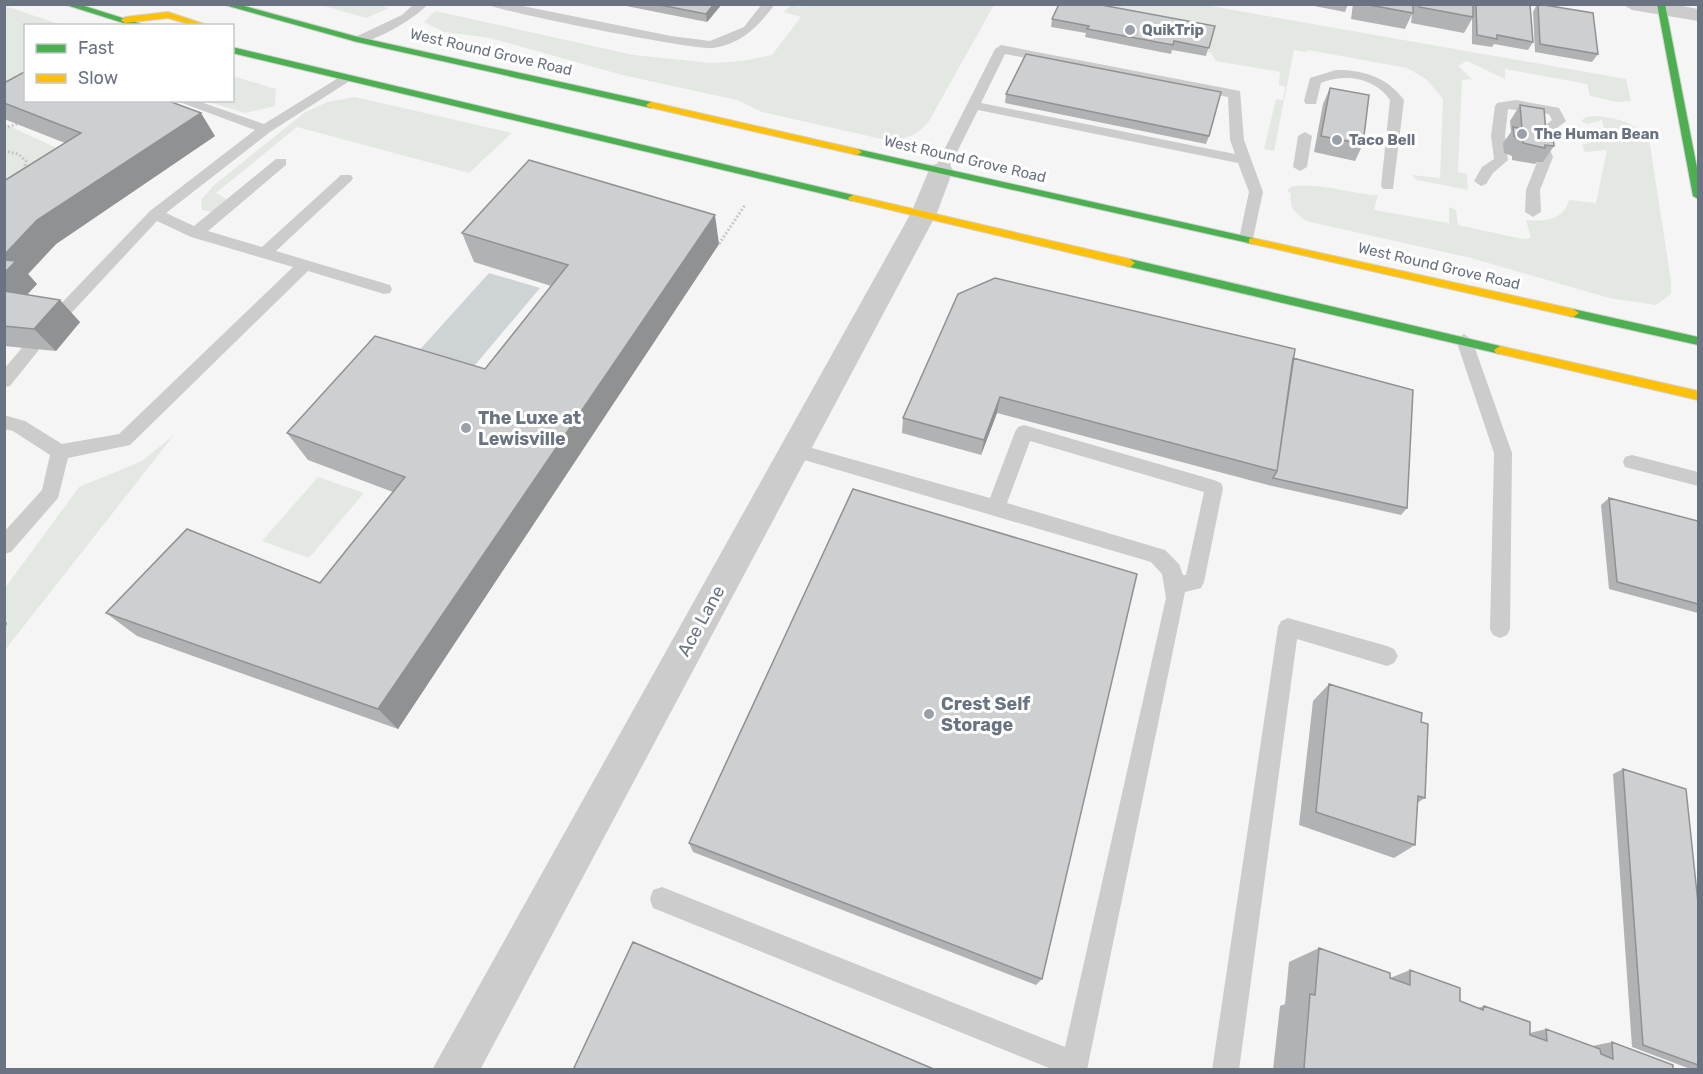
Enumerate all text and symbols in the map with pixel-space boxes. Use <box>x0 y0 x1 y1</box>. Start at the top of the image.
place label: QuikTrip <box>1142 21 1204 39</box>
marker: QuikTrip <box>1123 23 1137 37</box>
legend <box>24 24 234 102</box>
street label: West Round Grove Road <box>408 25 574 79</box>
text: Fast <box>78 37 114 59</box>
text: Slow <box>78 67 118 89</box>
place label: The Human Bean <box>1534 125 1659 143</box>
marker: The Human Bean <box>1515 127 1529 141</box>
place label: Taco Bell <box>1349 131 1415 149</box>
street label: West Round Grove Road <box>882 132 1048 186</box>
marker: Taco Bell <box>1330 133 1344 147</box>
street label: West Round Grove Road <box>1356 239 1522 293</box>
place label: The Luxe at Lewisville <box>478 407 581 450</box>
marker: The Luxe at Lewisville <box>459 421 473 435</box>
street label: Ace Lane <box>673 582 729 660</box>
place label: Crest Self Storage <box>941 693 1030 736</box>
marker: Crest Self Storage <box>922 707 936 721</box>

